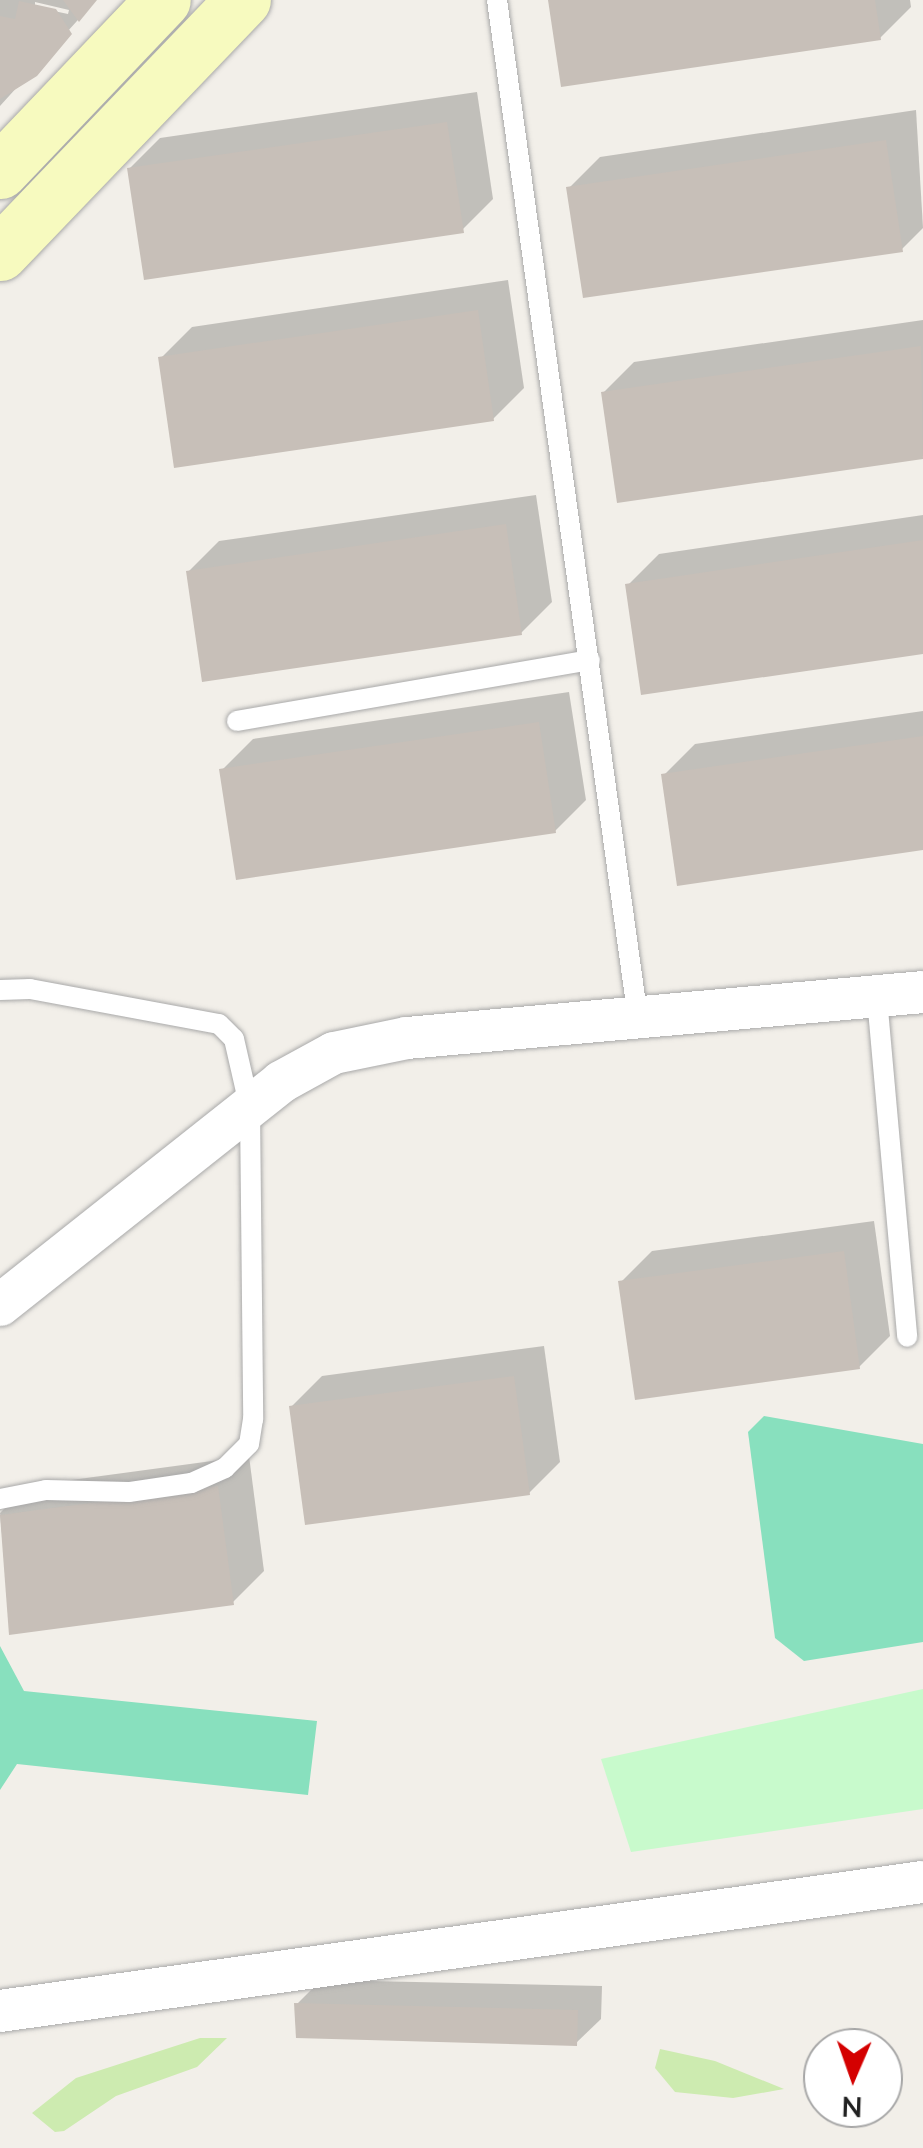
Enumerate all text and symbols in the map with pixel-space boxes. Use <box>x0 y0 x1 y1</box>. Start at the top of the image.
north arrow <box>803 2028 903 2128</box>
text: N <box>841 2087 863 2125</box>

